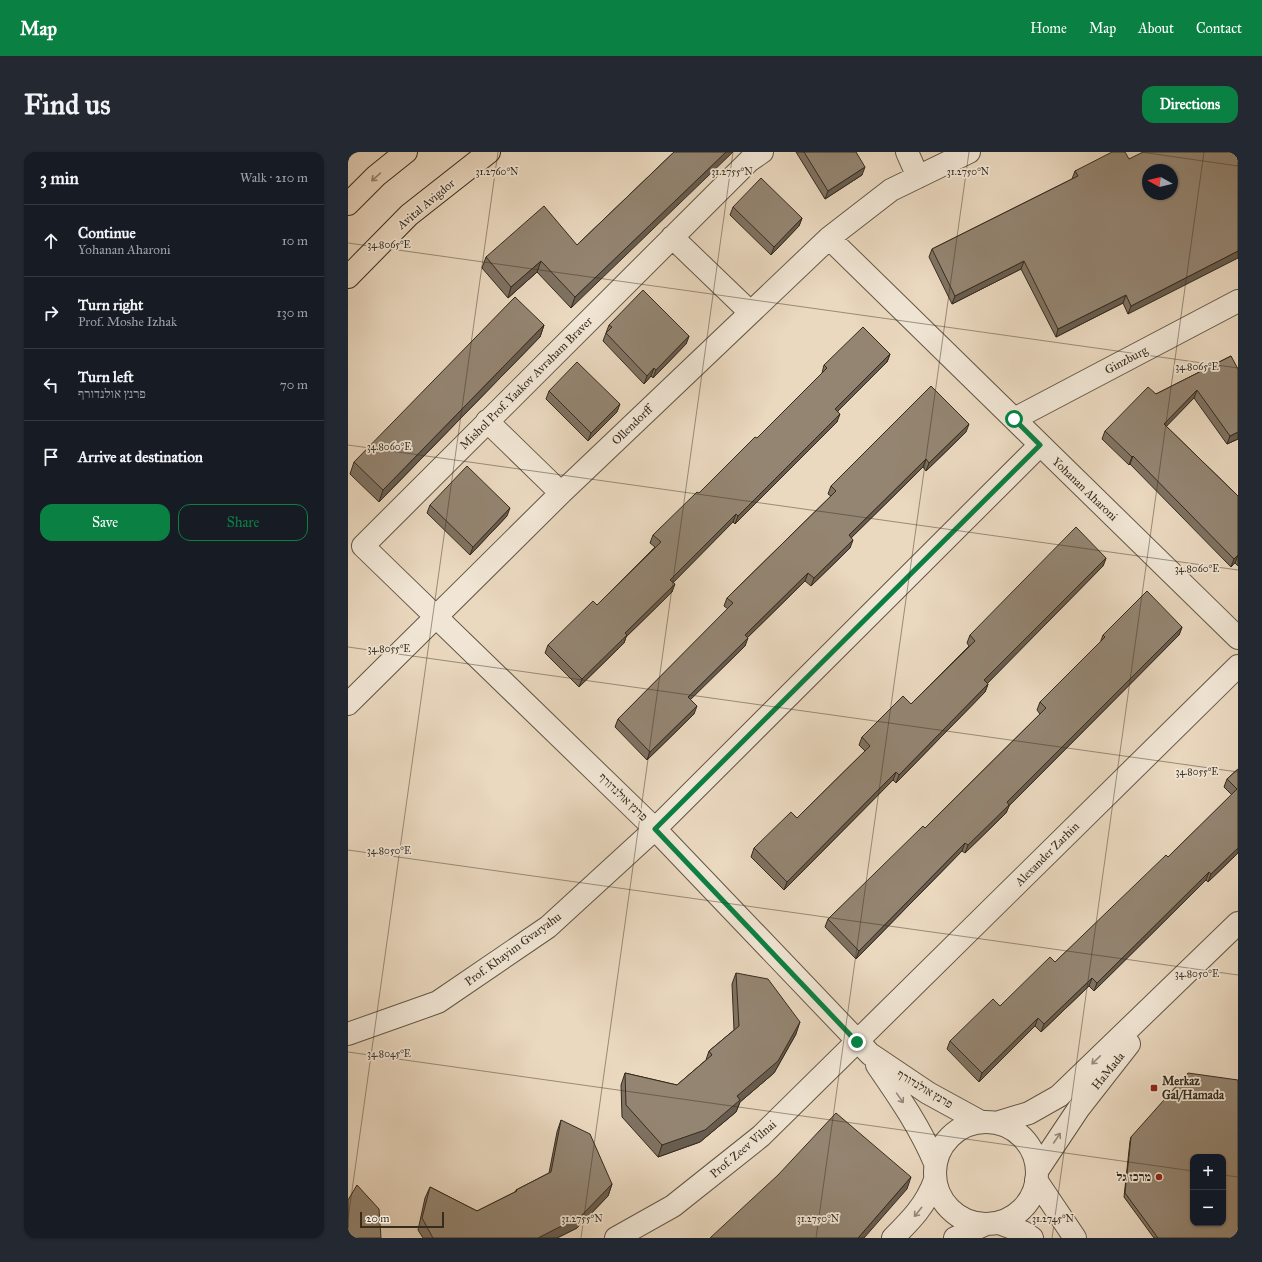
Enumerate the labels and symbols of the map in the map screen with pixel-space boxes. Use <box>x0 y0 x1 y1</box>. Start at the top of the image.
north arrow <box>1142 164 1178 200</box>
text: 31.2760°N <box>475 166 519 178</box>
text: 31.2755°N <box>711 166 753 178</box>
text: 31.2750°N <box>947 166 990 178</box>
one-way arrow <box>371 172 381 181</box>
street label: Avital Avigdor <box>394 176 459 233</box>
text: 34.8065°E <box>367 239 411 251</box>
street label: Mishol Prof. Yaakov Avraham Braver <box>457 313 596 452</box>
street label: Ginzburg <box>1102 343 1151 378</box>
text: 34.8065°E <box>1175 361 1219 373</box>
street label: Ollendorff <box>609 401 656 448</box>
route start <box>1005 410 1023 428</box>
text: 34.8060°E <box>367 441 411 453</box>
street label: Yohanan Aharoni <box>1049 454 1121 524</box>
text: 34.8060°E <box>1175 563 1219 575</box>
text: 34.8055°E <box>367 643 411 655</box>
text: 34.8055°E <box>1175 766 1219 778</box>
street label: פרנץ אולנדורף <box>596 770 650 824</box>
street label: Alexander Zarhin <box>1011 819 1082 890</box>
text: 34.8050°E <box>367 845 411 857</box>
street label: Prof. Khayim Gvaryahu <box>462 909 564 989</box>
text: 34.8050°E <box>1175 968 1219 980</box>
route end <box>848 1033 866 1051</box>
text: 34.8045°E <box>367 1048 411 1060</box>
street label: HaMada <box>1089 1049 1128 1092</box>
one-way arrow <box>1091 1055 1101 1065</box>
street label: פרנץ אולנדורף <box>895 1067 955 1111</box>
place label: Merkaz Gal/Hamada <box>1162 1074 1225 1102</box>
marker: Merkaz Gal/Hamada <box>1149 1083 1159 1093</box>
one-way arrow <box>896 1092 904 1103</box>
street label: Prof. Zeev Vilnai <box>707 1117 779 1181</box>
one-way arrow <box>1053 1133 1061 1144</box>
place label: מרכז גל <box>1116 1170 1151 1184</box>
marker: מרכז גל <box>1154 1172 1164 1182</box>
one-way arrow <box>914 1207 922 1218</box>
scale bar <box>360 1210 444 1229</box>
text: 31.2755°N <box>561 1213 603 1225</box>
text: 31.2750°N <box>797 1213 840 1225</box>
text: 31.2745°N <box>1032 1213 1075 1225</box>

